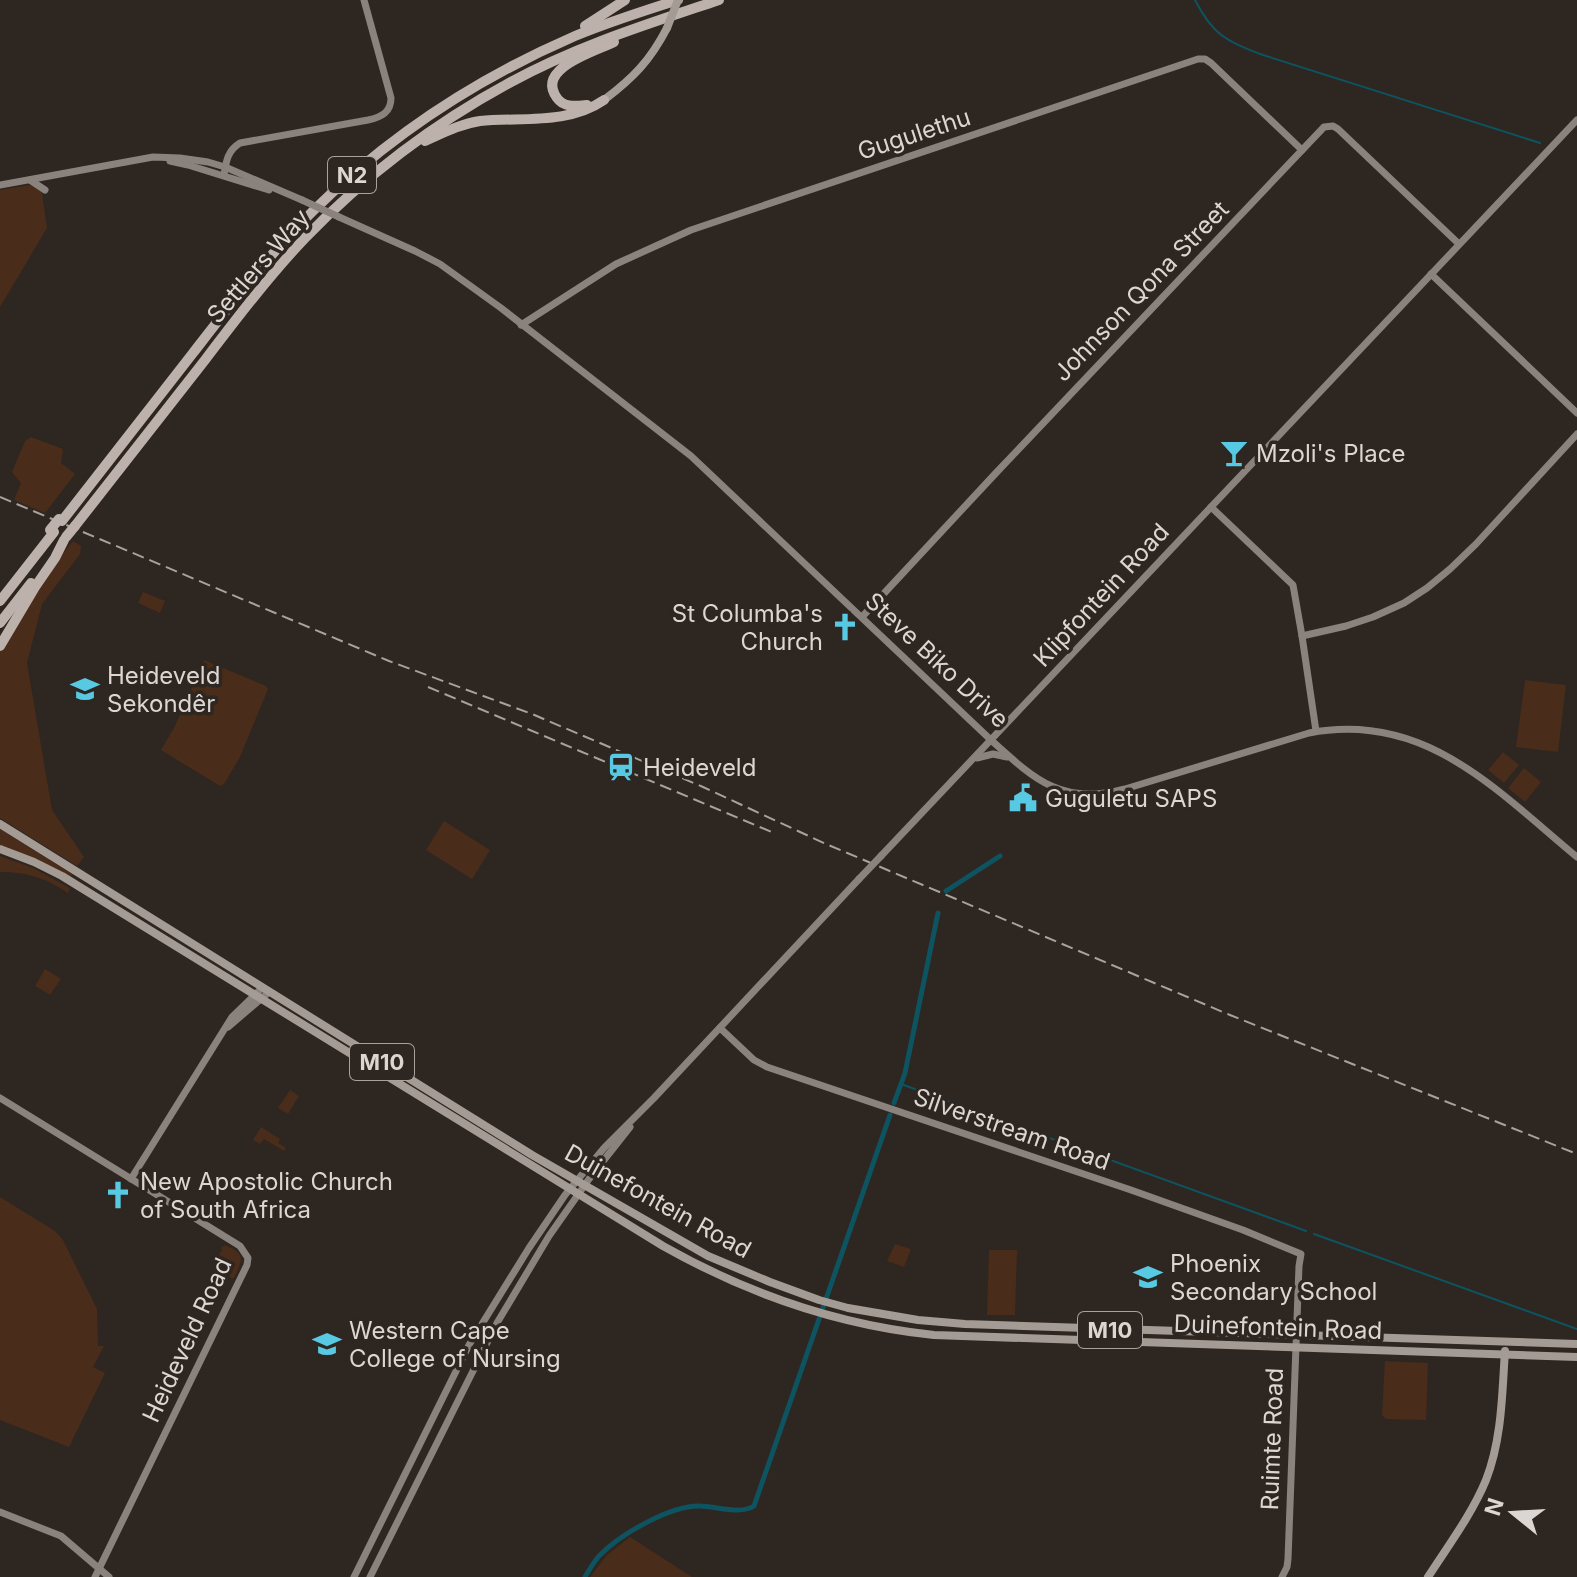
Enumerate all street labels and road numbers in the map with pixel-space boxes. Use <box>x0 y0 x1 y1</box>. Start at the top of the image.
street label: Gugulethu <box>854 102 974 166</box>
road number: N2 <box>328 157 376 193</box>
street label: Johnson Qona Street <box>1047 195 1235 387</box>
street label: Settlers Way <box>201 203 315 329</box>
street label: Klipfontein Road <box>1027 517 1175 673</box>
street label: Steve Biko Drive <box>859 586 1015 734</box>
road number: M10 <box>350 1044 414 1080</box>
street label: Silverstream Road <box>910 1082 1114 1176</box>
street label: Duinefontein Road <box>560 1138 756 1264</box>
street label: Heideveld Road <box>136 1253 238 1427</box>
street label: Duinefontein Road <box>1173 1309 1383 1345</box>
road number: M10 <box>1078 1312 1142 1348</box>
street label: Ruimte Road <box>1255 1367 1289 1511</box>

